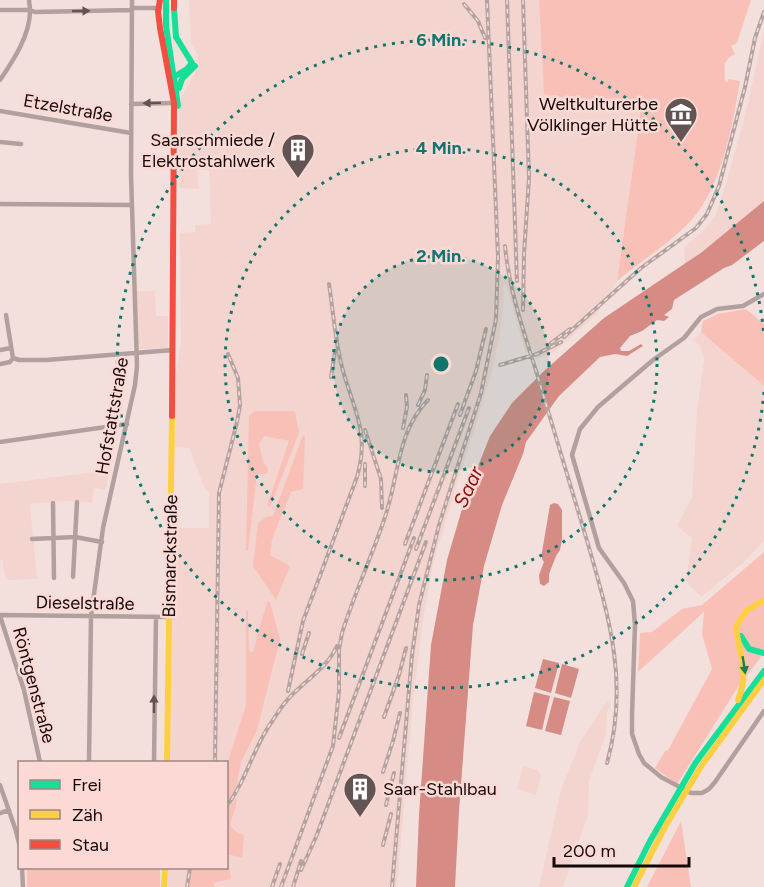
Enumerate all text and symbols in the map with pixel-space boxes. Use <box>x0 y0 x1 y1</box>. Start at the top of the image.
one-way arrow <box>72 6 91 16</box>
text: 6 Min. <box>416 29 466 51</box>
street label: Etzelstraße <box>22 89 115 127</box>
place label: Weltkulturerbe Völklinger Hütte <box>527 93 658 136</box>
museum icon: Weltkulturerbe Völklinger Hütte <box>663 96 699 143</box>
one-way arrow <box>143 98 162 108</box>
place label: Saarschmiede / Elektrostahlwerk <box>142 129 275 172</box>
building icon: Saarschmiede / Elektrostahlwerk <box>280 132 316 179</box>
text: 4 Min. <box>416 137 466 159</box>
text: 2 Min. <box>416 245 466 267</box>
centre of rings <box>431 354 451 374</box>
street label: Hofstattstraße <box>91 355 133 476</box>
water label: Saar <box>448 462 488 511</box>
street label: Bismarckstraße <box>158 494 182 618</box>
street label: Dieselstraße <box>35 591 135 615</box>
street label: Röntgenstraße <box>8 624 60 746</box>
one-way arrow <box>739 656 748 675</box>
one-way arrow <box>150 695 159 714</box>
legend <box>18 761 228 869</box>
building icon: Saar-Stahlbau <box>342 771 378 818</box>
text: Frei <box>72 774 102 796</box>
place label: Saar-Stahlbau <box>383 778 497 800</box>
text: Zäh <box>72 804 103 826</box>
scale bar <box>554 830 689 868</box>
text: Stau <box>72 834 109 856</box>
text: 200 m <box>563 840 616 862</box>

